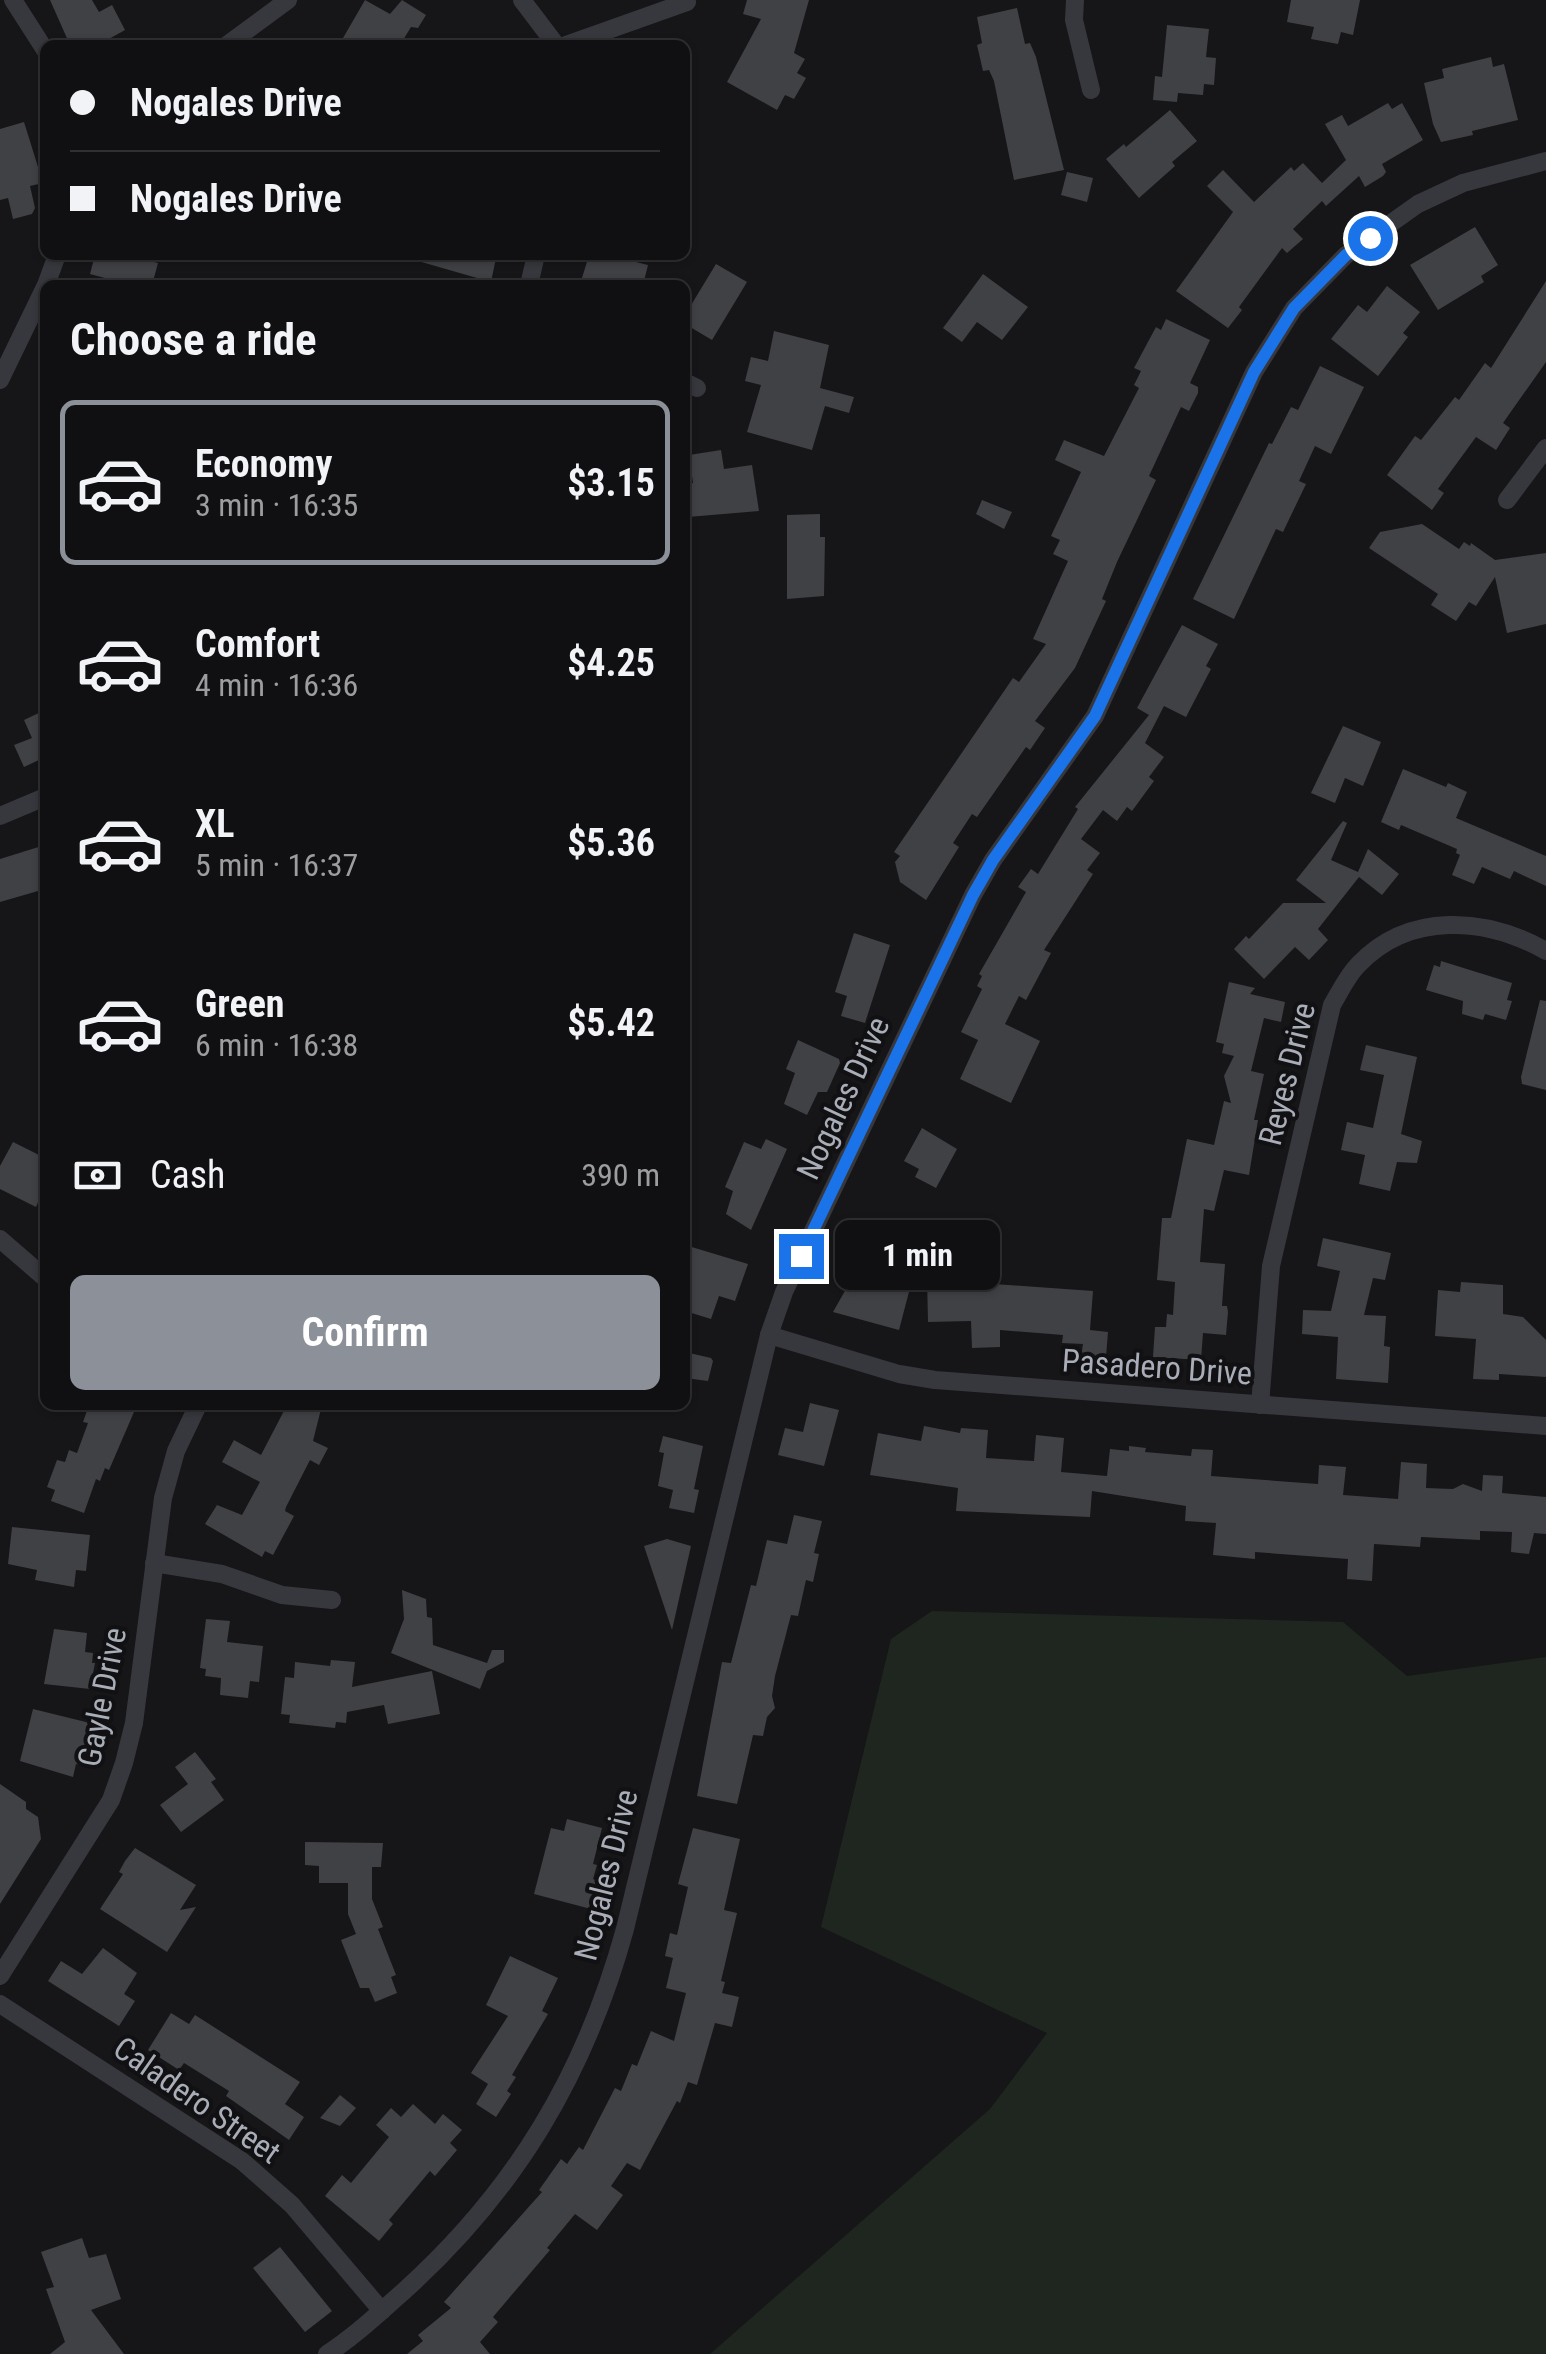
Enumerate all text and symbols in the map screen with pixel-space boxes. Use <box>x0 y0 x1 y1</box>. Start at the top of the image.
text: Nogales Drive <box>130 81 342 125</box>
text: Nogales Drive <box>130 177 342 221</box>
route start <box>1348 216 1393 261</box>
text: Choose a ride <box>70 313 317 366</box>
icon: car <box>75 438 165 528</box>
text: Economy <box>195 442 332 486</box>
text: $3.15 <box>567 461 655 505</box>
text: 3 min · 16:35 <box>195 486 358 524</box>
icon: car <box>75 618 165 708</box>
text: Comfort <box>195 622 320 666</box>
text: $4.25 <box>567 641 655 685</box>
text: 4 min · 16:36 <box>195 666 358 704</box>
icon: car <box>75 798 165 888</box>
text: XL <box>195 802 234 846</box>
text: $5.36 <box>567 821 655 865</box>
text: 5 min · 16:37 <box>195 846 358 884</box>
icon: car <box>75 978 165 1068</box>
text: Green <box>195 982 285 1026</box>
street label: Reyes Drive <box>1251 999 1323 1149</box>
text: $5.42 <box>567 1001 655 1045</box>
street label: Nogales Drive <box>789 1011 897 1185</box>
text: 6 min · 16:38 <box>195 1026 358 1064</box>
icon: cash <box>70 1148 125 1203</box>
text: Cash <box>150 1153 225 1197</box>
text: 390 m <box>581 1156 660 1194</box>
callout: 1 min <box>836 1221 1001 1291</box>
route end <box>779 1234 824 1279</box>
text: 1 min <box>882 1236 953 1274</box>
button: Confirm <box>70 1275 660 1390</box>
street label: Pasadero Drive <box>1061 1341 1253 1393</box>
street label: Gayle Drive <box>70 1624 134 1770</box>
street label: Nogales Drive <box>566 1785 646 1965</box>
street label: Caladero Street <box>106 2029 288 2171</box>

